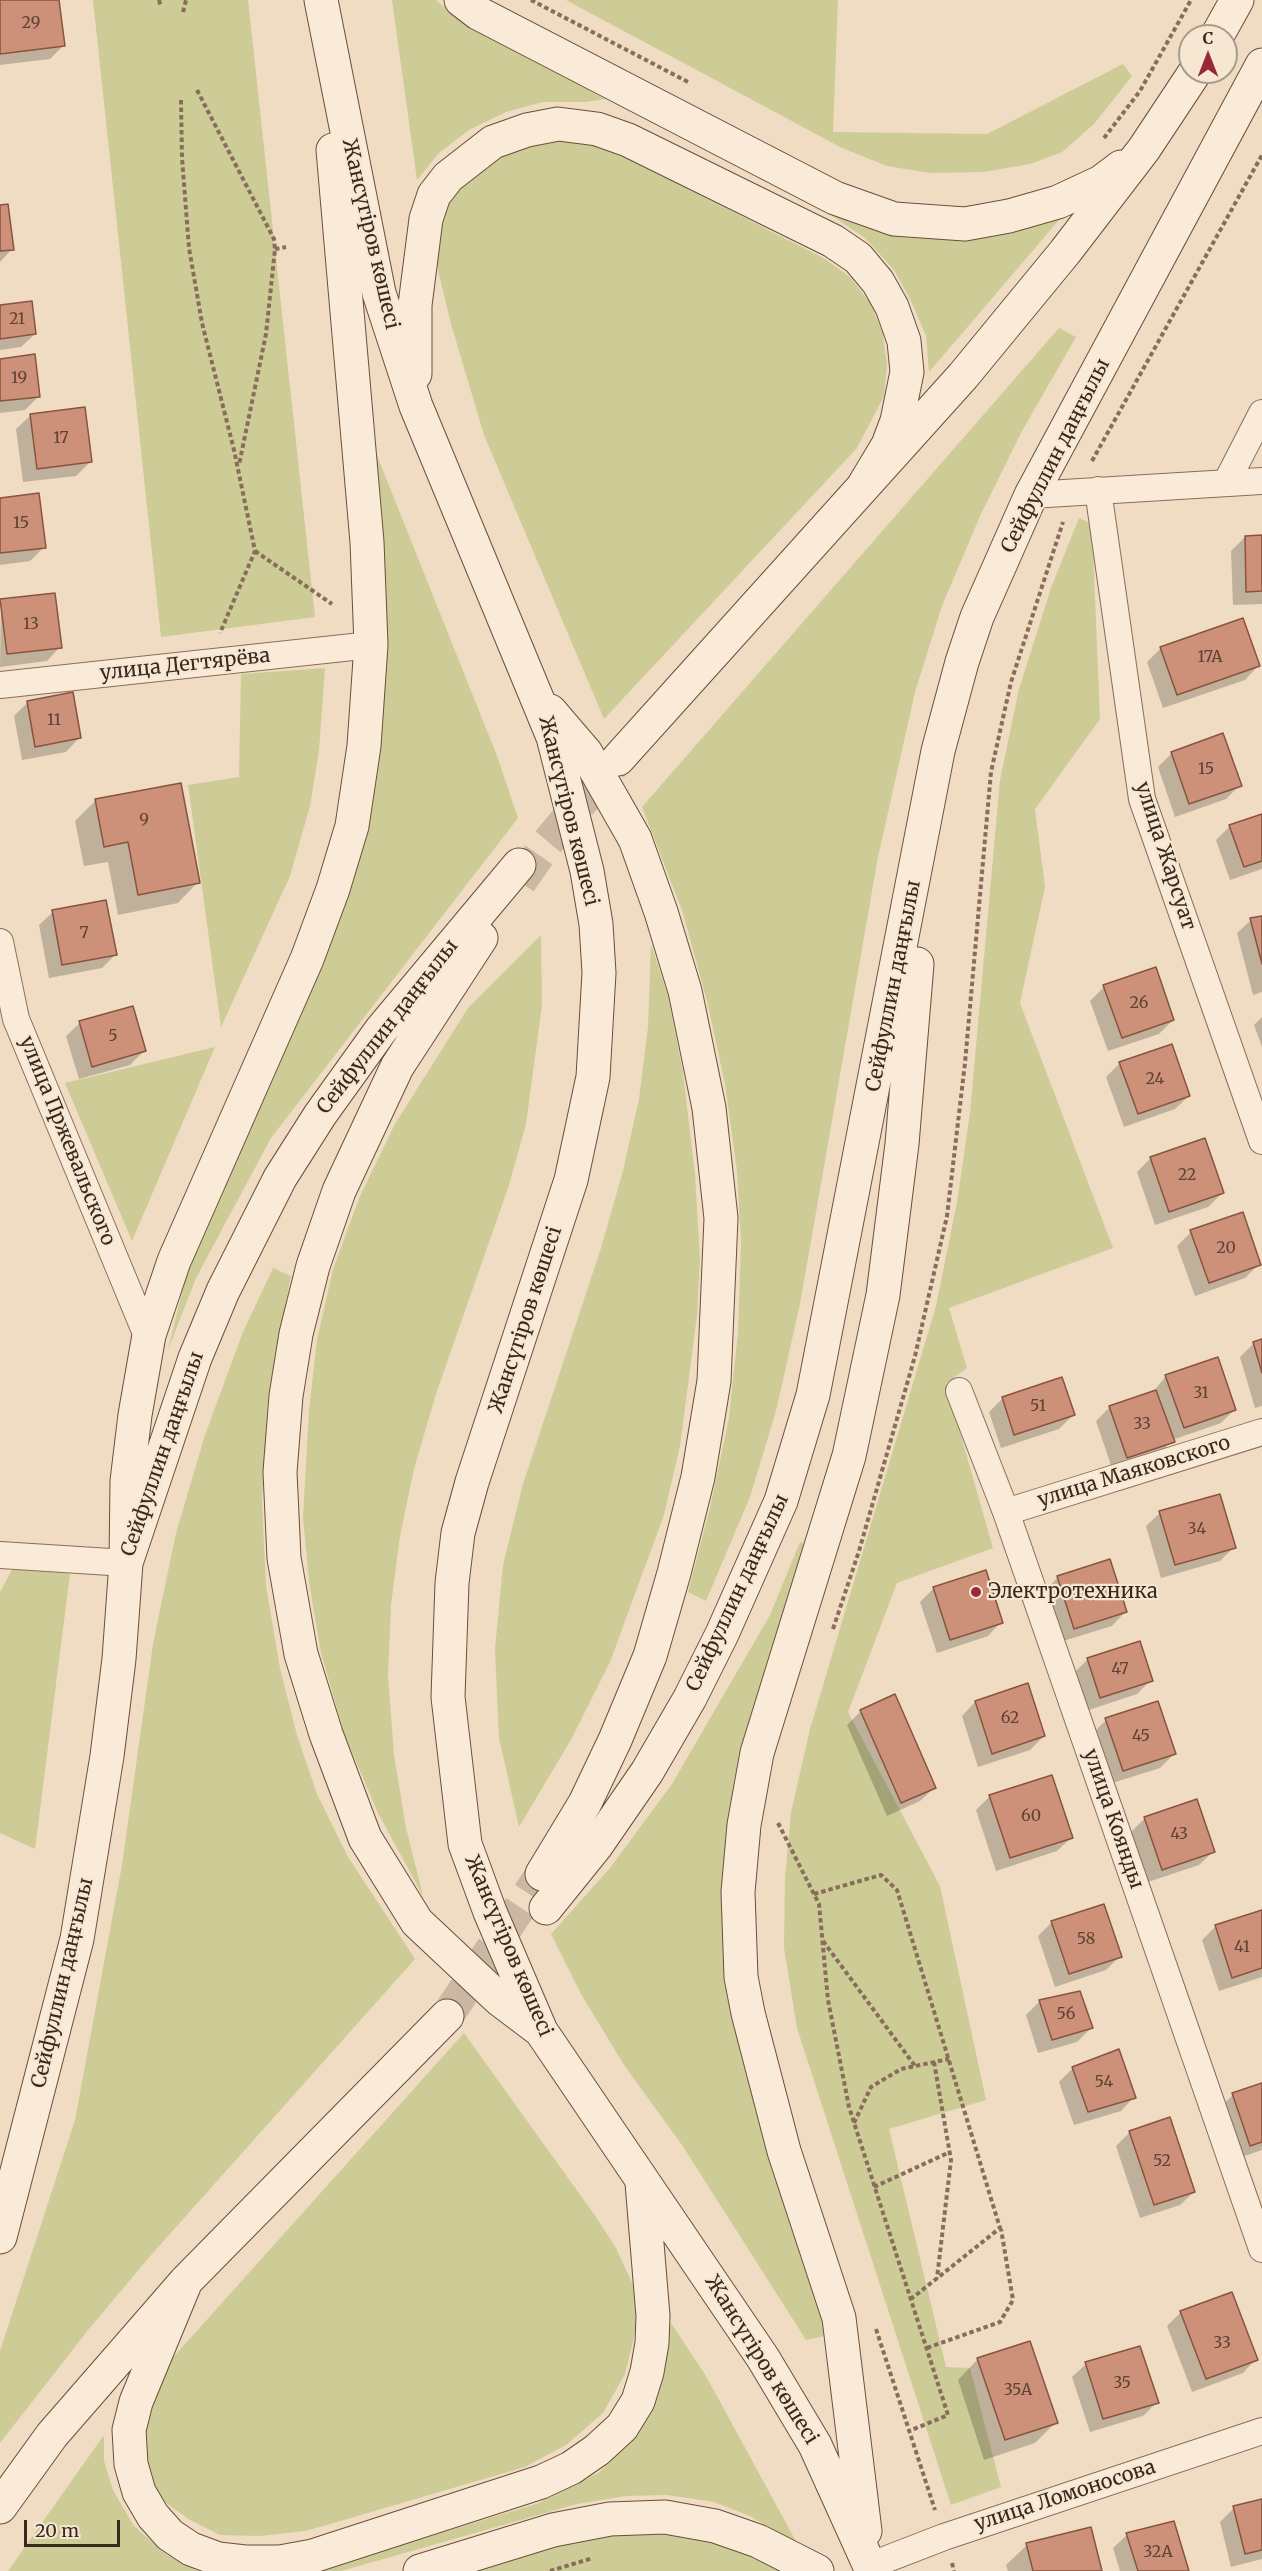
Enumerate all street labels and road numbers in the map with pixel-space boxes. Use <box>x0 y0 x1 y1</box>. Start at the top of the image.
street label: Жансүгіров көшесі <box>336 136 404 332</box>
street label: Сейфуллин даңғылы <box>997 355 1115 557</box>
street label: улица Дегтярёва <box>99 644 271 686</box>
street label: Жансүгіров көшесі <box>533 714 603 908</box>
street label: улица Жарсуат <box>1130 779 1200 933</box>
street label: Сейфуллин даңғылы <box>862 878 926 1094</box>
street label: Сейфуллин даңғылы <box>312 935 464 1119</box>
street label: улица Пржевальского <box>14 1033 120 1249</box>
street label: Жансүгіров көшесі <box>484 1224 568 1416</box>
street label: Сейфуллин даңғылы <box>117 1348 209 1560</box>
street label: улица Маяковского <box>1035 1431 1233 1513</box>
street label: Сейфуллин даңғылы <box>682 1491 794 1695</box>
street label: улица Коянды <box>1078 1746 1148 1892</box>
street label: Жансүгіров көшесі <box>459 1852 557 2040</box>
street label: Сейфуллин даңғылы <box>27 1876 99 2090</box>
street label: Жансүгіров көшесі <box>699 2271 823 2449</box>
street label: улица Ломоносова <box>971 2455 1159 2537</box>

